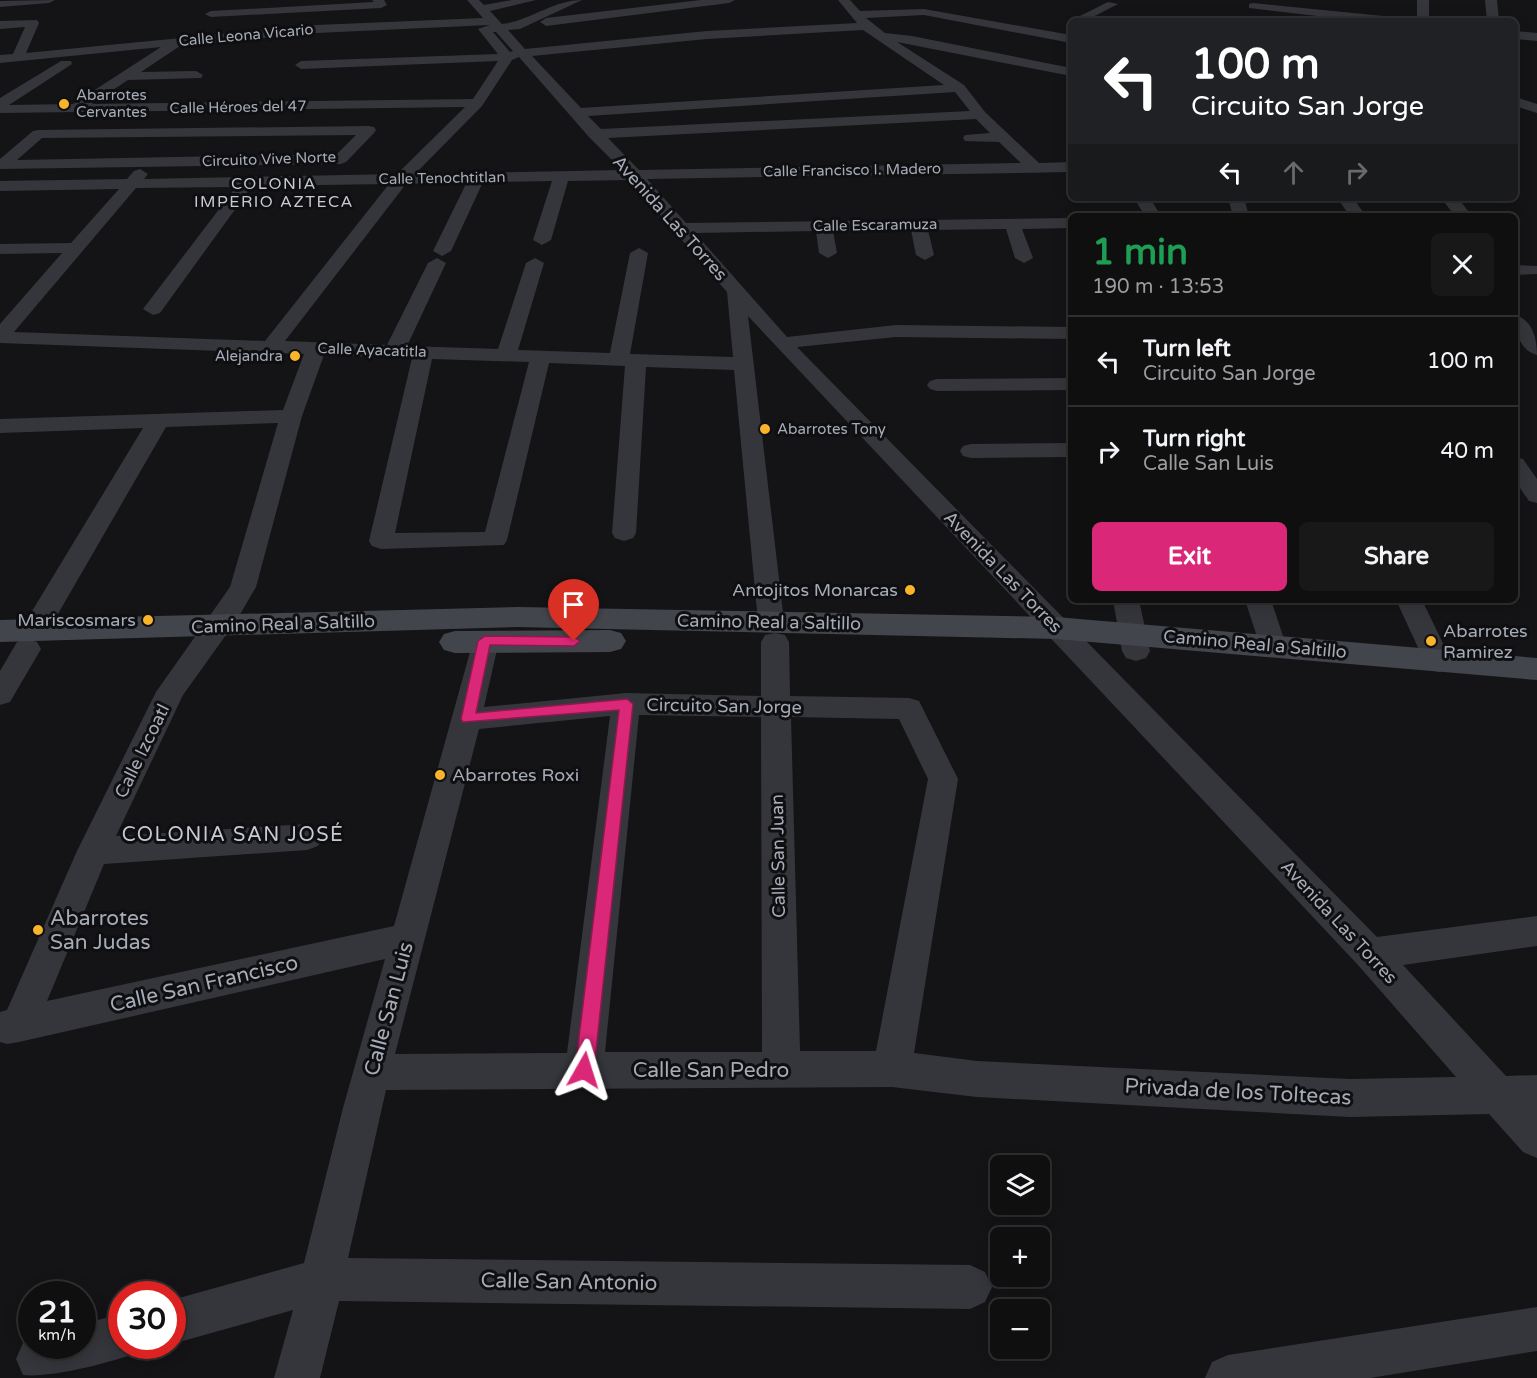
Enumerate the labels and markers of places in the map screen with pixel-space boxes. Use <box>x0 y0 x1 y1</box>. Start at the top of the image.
place label: Abarrotes Cervantes <box>76 86 147 121</box>
marker: Abarrotes Cervantes <box>57 97 71 111</box>
place label: Alejandra <box>215 347 283 365</box>
marker: Alejandra <box>288 349 302 363</box>
place label: Abarrotes Tony <box>777 420 886 438</box>
marker: Abarrotes Tony <box>758 422 772 436</box>
pin <box>548 579 599 641</box>
place label: Antojitos Monarcas <box>732 579 898 601</box>
marker: Antojitos Monarcas <box>903 583 917 597</box>
place label: Mariscosmars <box>17 609 136 631</box>
marker: Mariscosmars <box>141 613 155 627</box>
place label: Abarrotes Ramirez <box>1443 620 1528 663</box>
marker: Abarrotes Ramirez <box>1424 634 1438 648</box>
place label: Abarrotes Roxi <box>452 764 579 786</box>
marker: Abarrotes Roxi <box>433 768 447 782</box>
place label: Abarrotes San Judas <box>50 906 151 955</box>
marker: Abarrotes San Judas <box>31 923 45 937</box>

